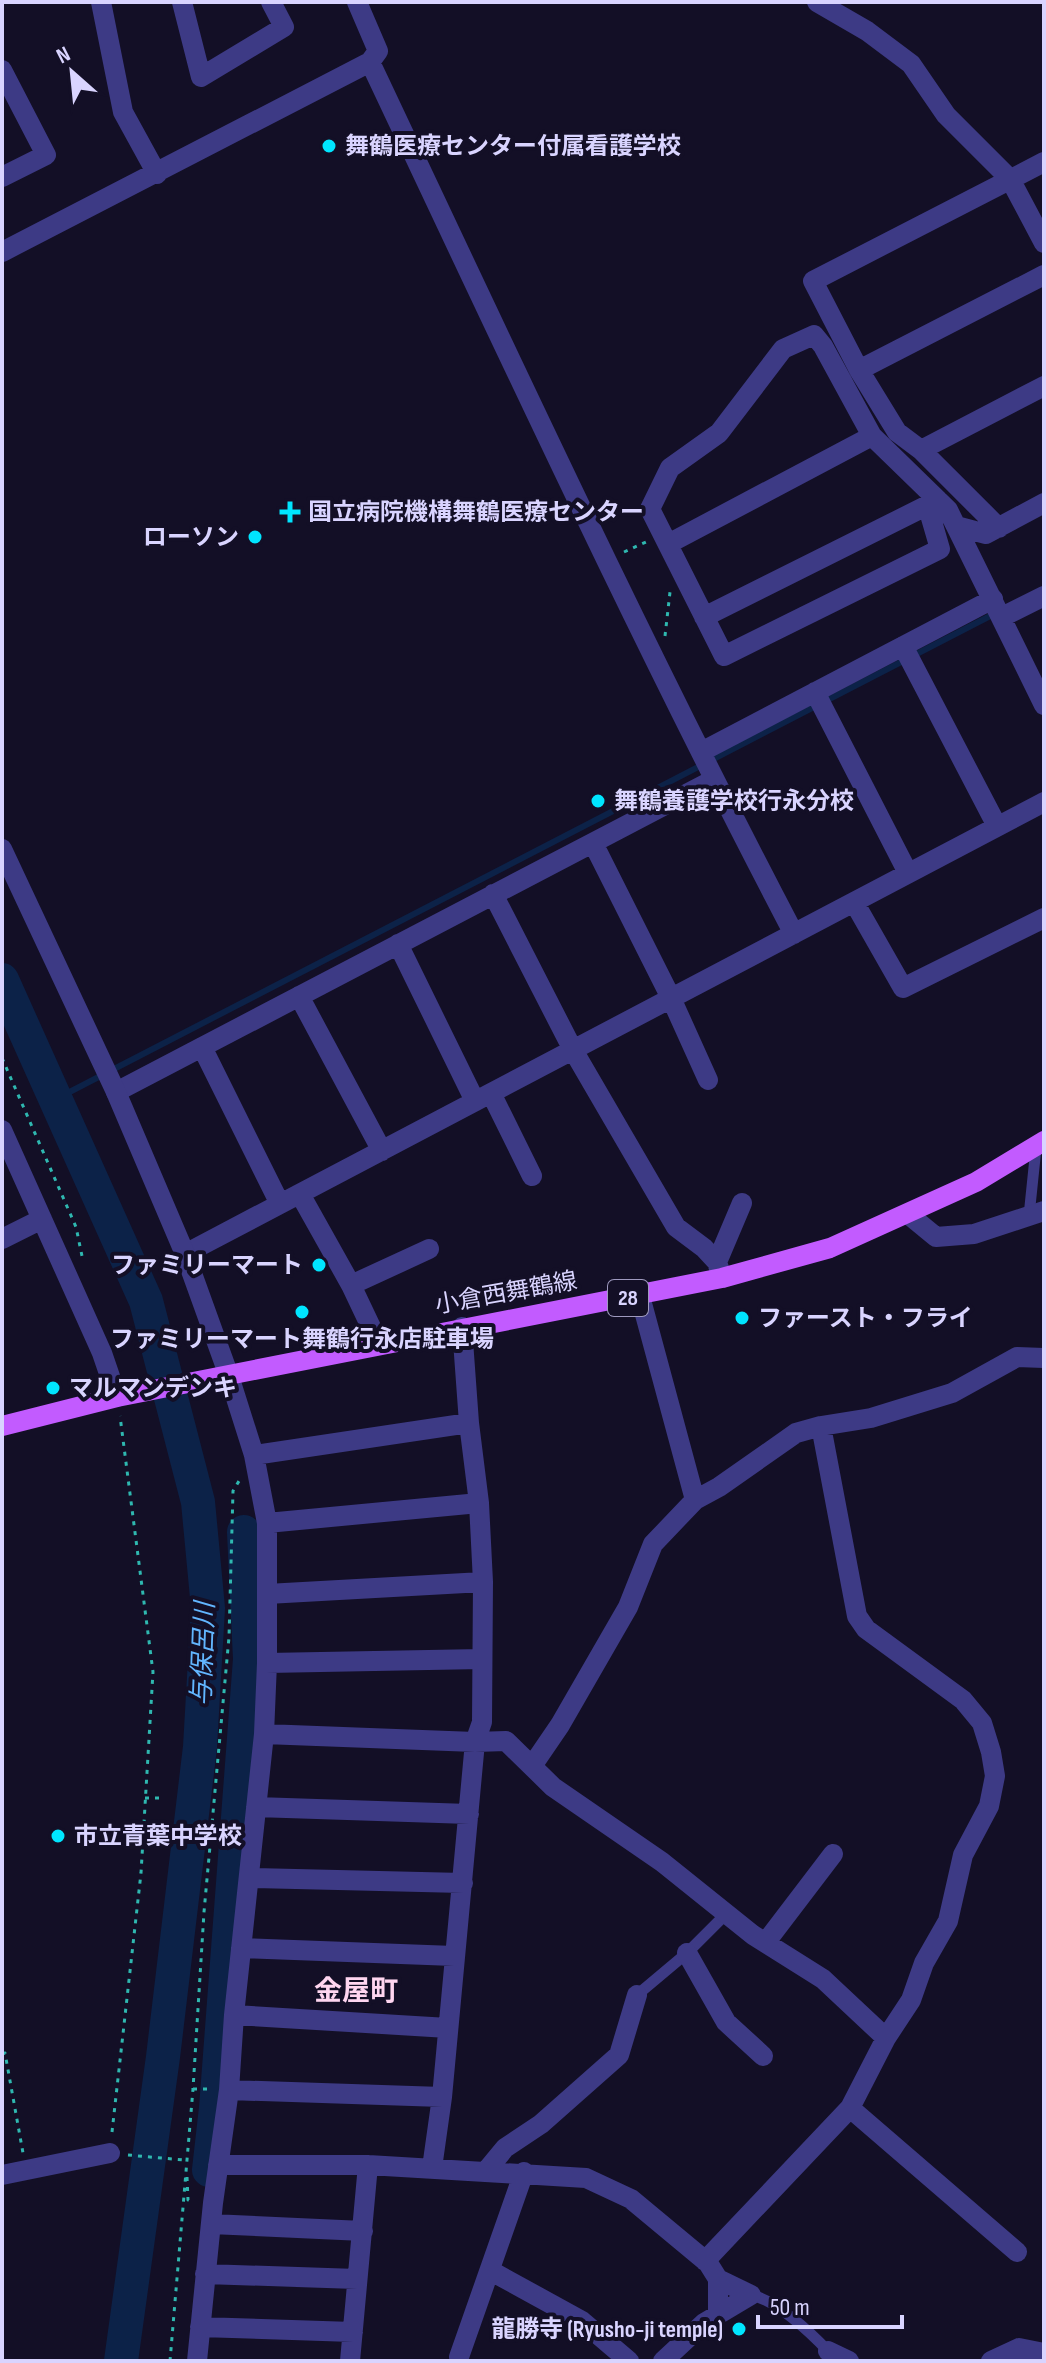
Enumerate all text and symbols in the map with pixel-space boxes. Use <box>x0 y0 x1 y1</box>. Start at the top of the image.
north arrow <box>32 32 112 112</box>
text: N <box>52 41 75 70</box>
place label: 舞鶴医療センター付属看護学校 <box>345 132 681 161</box>
marker: 舞鶴医療センター付属看護学校 <box>320 137 338 155</box>
place label: 国立病院機構舞鶴医療センター <box>308 498 644 527</box>
marker: 国立病院機構舞鶴医療センター <box>279 501 301 523</box>
place label: ローソン <box>143 523 239 552</box>
marker: ローソン <box>246 528 264 546</box>
place label: 舞鶴養護学校行永分校 <box>614 787 854 816</box>
marker: 舞鶴養護学校行永分校 <box>589 792 607 810</box>
place label: ファミリーマート <box>111 1251 303 1280</box>
marker: ファミリーマート <box>310 1256 328 1274</box>
street label: 小倉西舞鶴線 <box>433 1266 579 1320</box>
road number: 28 <box>608 1280 648 1316</box>
marker: ファミリーマート舞鶴行永店駐車場 <box>293 1303 311 1321</box>
place label: ファースト・フライ <box>758 1304 973 1333</box>
marker: ファースト・フライ <box>733 1309 751 1327</box>
place label: ファミリーマート舞鶴行永店駐車場 <box>110 1325 494 1354</box>
place label: マルマンデンキ <box>69 1374 237 1403</box>
marker: マルマンデンキ <box>44 1379 62 1397</box>
water label: 与保呂川 <box>187 1599 221 1707</box>
place label: 市立青葉中学校 <box>74 1822 242 1851</box>
marker: 市立青葉中学校 <box>49 1827 67 1845</box>
district label: 金屋町 <box>314 1975 398 2008</box>
scale bar <box>758 2279 902 2329</box>
text: 50 m <box>770 2293 810 2322</box>
place label: 龍勝寺 (Ryusho-ji temple) <box>492 2315 723 2344</box>
marker: 龍勝寺 (Ryusho-ji temple) <box>730 2320 748 2338</box>

